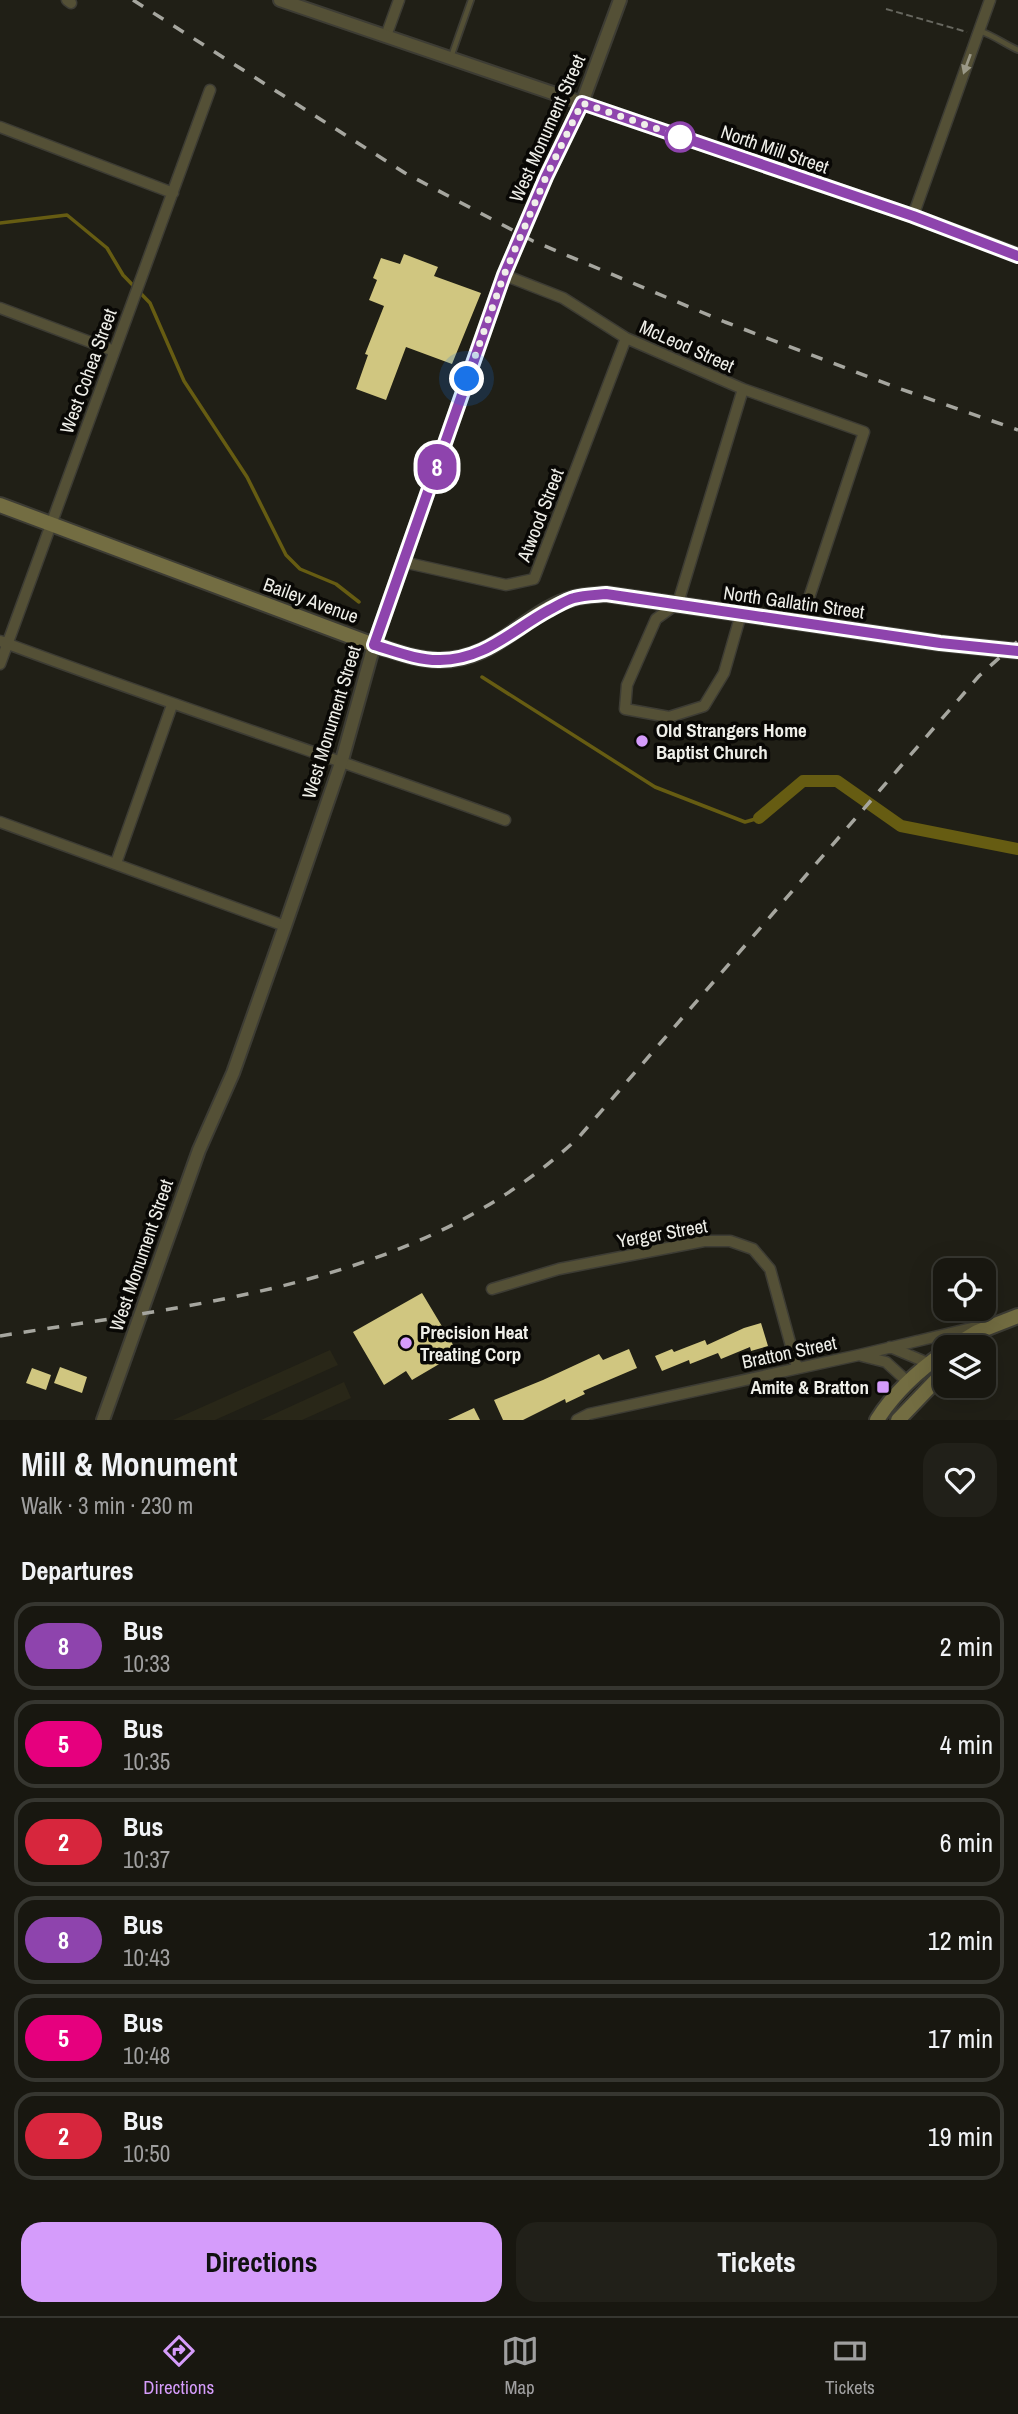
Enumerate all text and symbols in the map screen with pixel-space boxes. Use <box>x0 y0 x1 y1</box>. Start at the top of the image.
street label: West Monument Street <box>503 49 591 206</box>
one-way arrow <box>962 54 973 75</box>
street label: North Mill Street <box>718 118 833 180</box>
unlabelled marker <box>665 122 695 152</box>
street label: West Cohea Street <box>53 304 123 437</box>
street label: McLeod Street <box>635 314 739 379</box>
your location <box>449 361 484 396</box>
line badge: 8 <box>414 444 460 490</box>
text: 8 <box>432 451 442 483</box>
street label: Atwood Street <box>510 464 570 566</box>
street label: Bailey Avenue <box>260 571 362 629</box>
street label: North Gallatin Street <box>722 579 867 625</box>
street label: West Monument Street <box>295 642 367 802</box>
place label: Old Strangers Home Baptist Church <box>656 717 807 765</box>
marker: Old Strangers Home Baptist Church <box>634 733 650 749</box>
street label: West Monument Street <box>103 1175 179 1334</box>
street label: Yerger Street <box>615 1212 710 1254</box>
map controls <box>933 1258 996 1398</box>
button: locate <box>933 1258 996 1321</box>
place label: Precision Heat Treating Corp <box>420 1319 528 1367</box>
street label: Bratton Street <box>739 1329 839 1375</box>
marker: Precision Heat Treating Corp <box>398 1335 414 1351</box>
button: layers <box>933 1335 996 1398</box>
place label: Amite & Bratton <box>750 1374 869 1400</box>
marker: Amite & Bratton <box>875 1379 891 1395</box>
text: Mill & Monument <box>21 1442 237 1486</box>
button: heart <box>923 1443 997 1517</box>
text: Walk · 3 min · 230 m <box>21 1490 193 1521</box>
text: Departures <box>21 1553 134 1588</box>
text: Bus <box>123 1613 163 1648</box>
text: 2 min <box>940 1629 993 1664</box>
text: 8 <box>58 1630 69 1662</box>
text: 10:33 <box>123 1648 170 1679</box>
text: Bus <box>123 1711 163 1746</box>
text: 4 min <box>940 1727 993 1762</box>
text: 5 <box>58 1728 69 1760</box>
text: 10:35 <box>123 1746 170 1777</box>
text: Bus <box>123 1809 163 1844</box>
text: 6 min <box>940 1825 993 1860</box>
text: 2 <box>58 1826 69 1858</box>
text: 10:37 <box>123 1844 170 1875</box>
text: Bus <box>123 1907 163 1942</box>
text: 12 min <box>928 1923 993 1958</box>
text: 8 <box>58 1924 69 1956</box>
text: 10:43 <box>123 1942 170 1973</box>
text: Bus <box>123 2005 163 2040</box>
text: 17 min <box>928 2021 993 2056</box>
text: 5 <box>58 2022 69 2054</box>
text: 10:48 <box>123 2040 170 2071</box>
text: Bus <box>123 2103 163 2138</box>
text: 19 min <box>928 2119 993 2154</box>
text: 2 <box>58 2120 69 2152</box>
text: 10:50 <box>123 2138 170 2169</box>
button: Directions <box>21 2222 502 2302</box>
button: Tickets <box>516 2222 997 2302</box>
tab: Directions <box>143 2332 214 2400</box>
tab: Map <box>501 2332 539 2400</box>
tab: Tickets <box>825 2332 875 2400</box>

